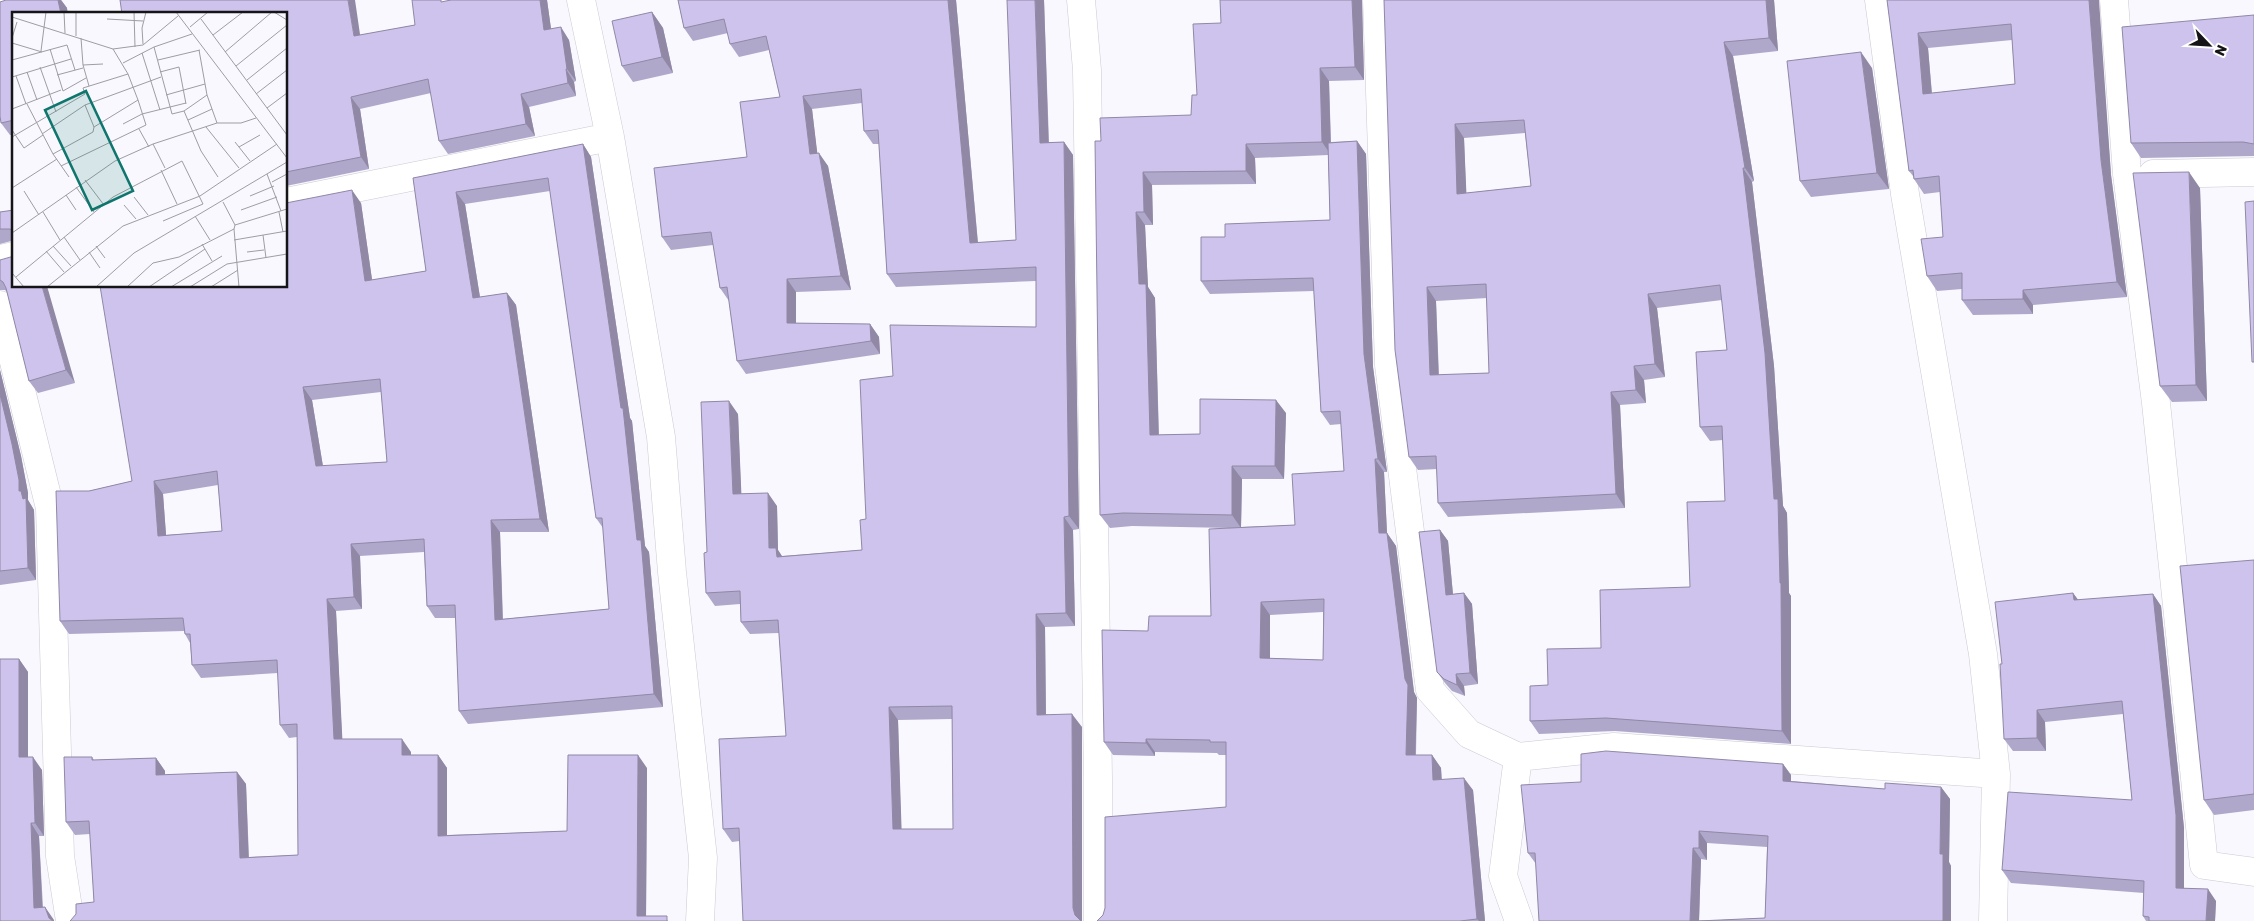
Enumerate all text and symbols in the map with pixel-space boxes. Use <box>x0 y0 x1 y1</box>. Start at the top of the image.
inset map <box>12 12 288 288</box>
north arrow <box>2184 20 2234 70</box>
text: N <box>2210 42 2230 58</box>

